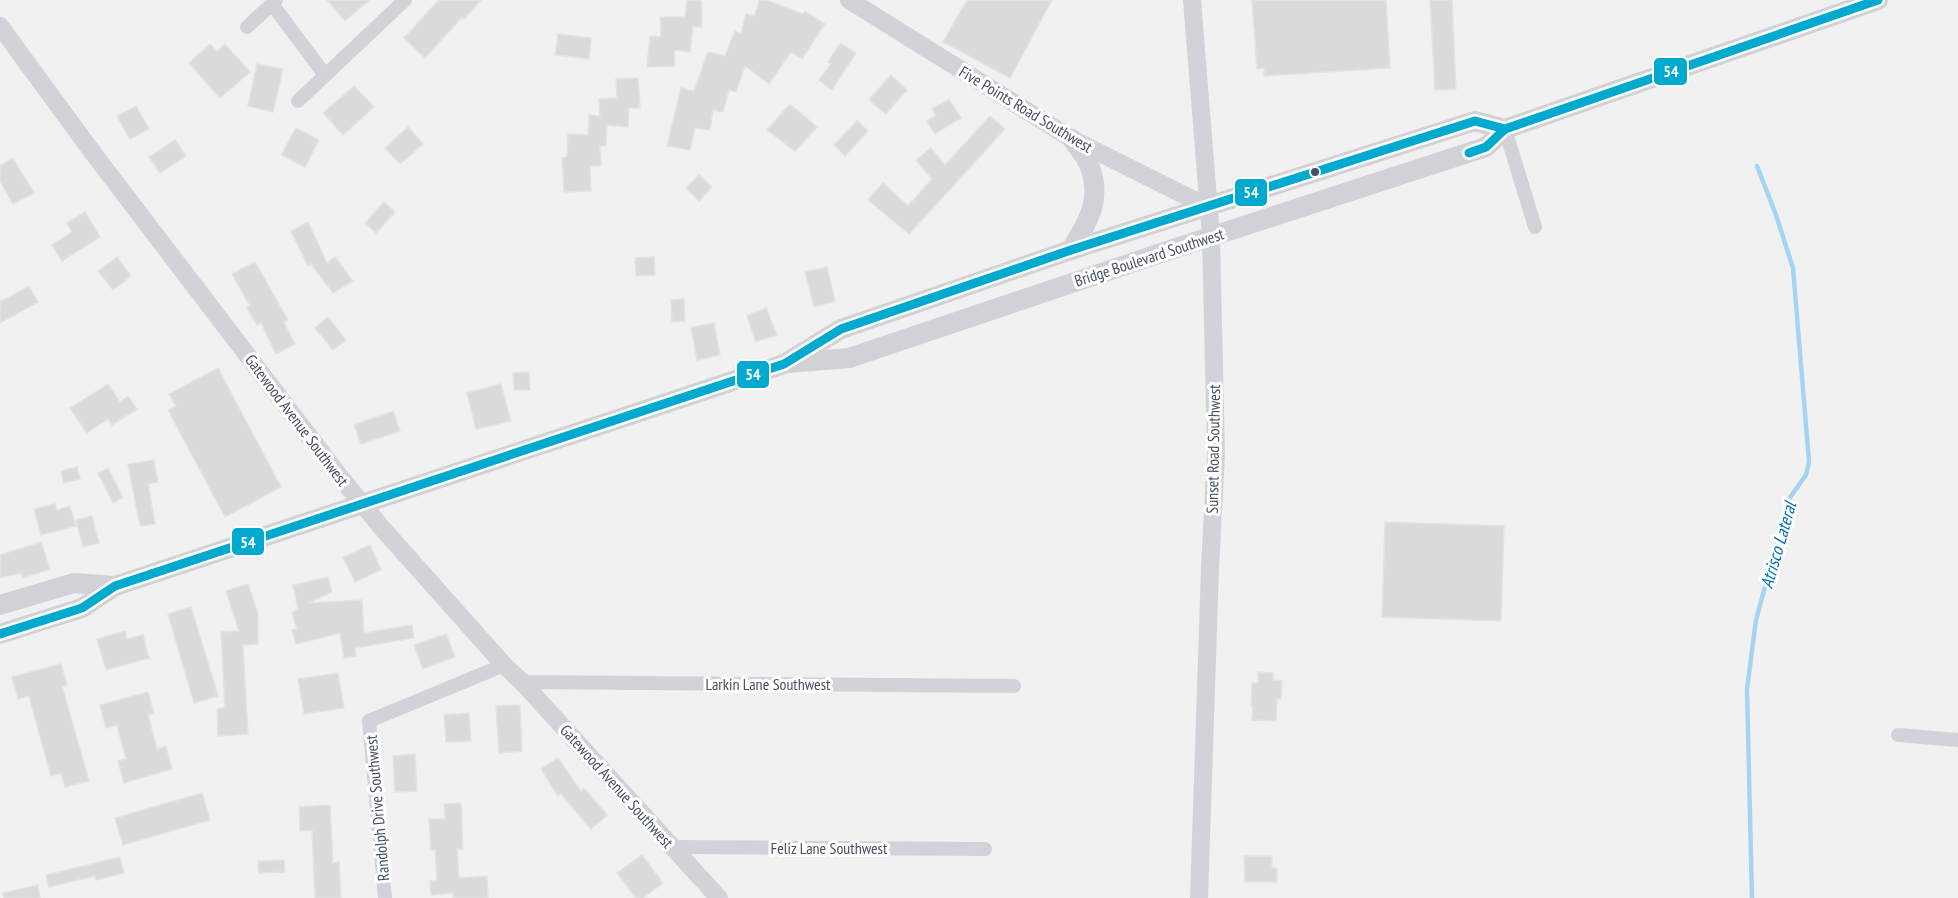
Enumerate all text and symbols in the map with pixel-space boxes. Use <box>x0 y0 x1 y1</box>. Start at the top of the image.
line badge: 54 <box>1653 57 1688 86</box>
street label: Five Points Road Southwest <box>956 61 1097 157</box>
text: 54 <box>1663 61 1679 81</box>
unlabelled marker <box>1309 166 1321 178</box>
line badge: 54 <box>1234 178 1268 207</box>
text: 54 <box>1243 182 1259 202</box>
street label: Bridge Boulevard Southwest <box>1072 223 1227 291</box>
street label: Gatewood Avenue Southwest <box>241 350 353 490</box>
line badge: 54 <box>736 360 770 389</box>
text: 54 <box>745 364 761 384</box>
street label: Sunset Road Southwest <box>1202 384 1224 514</box>
water label: Atrisco Lateral <box>1755 497 1802 591</box>
line badge: 54 <box>231 527 265 556</box>
text: 54 <box>240 532 256 552</box>
street label: Larkin Lane Southwest <box>706 674 831 694</box>
street label: Gatewood Avenue Southwest <box>556 720 678 852</box>
street label: Randolph Drive Southwest <box>361 734 393 882</box>
street label: Feliz Lane Southwest <box>771 838 888 858</box>

